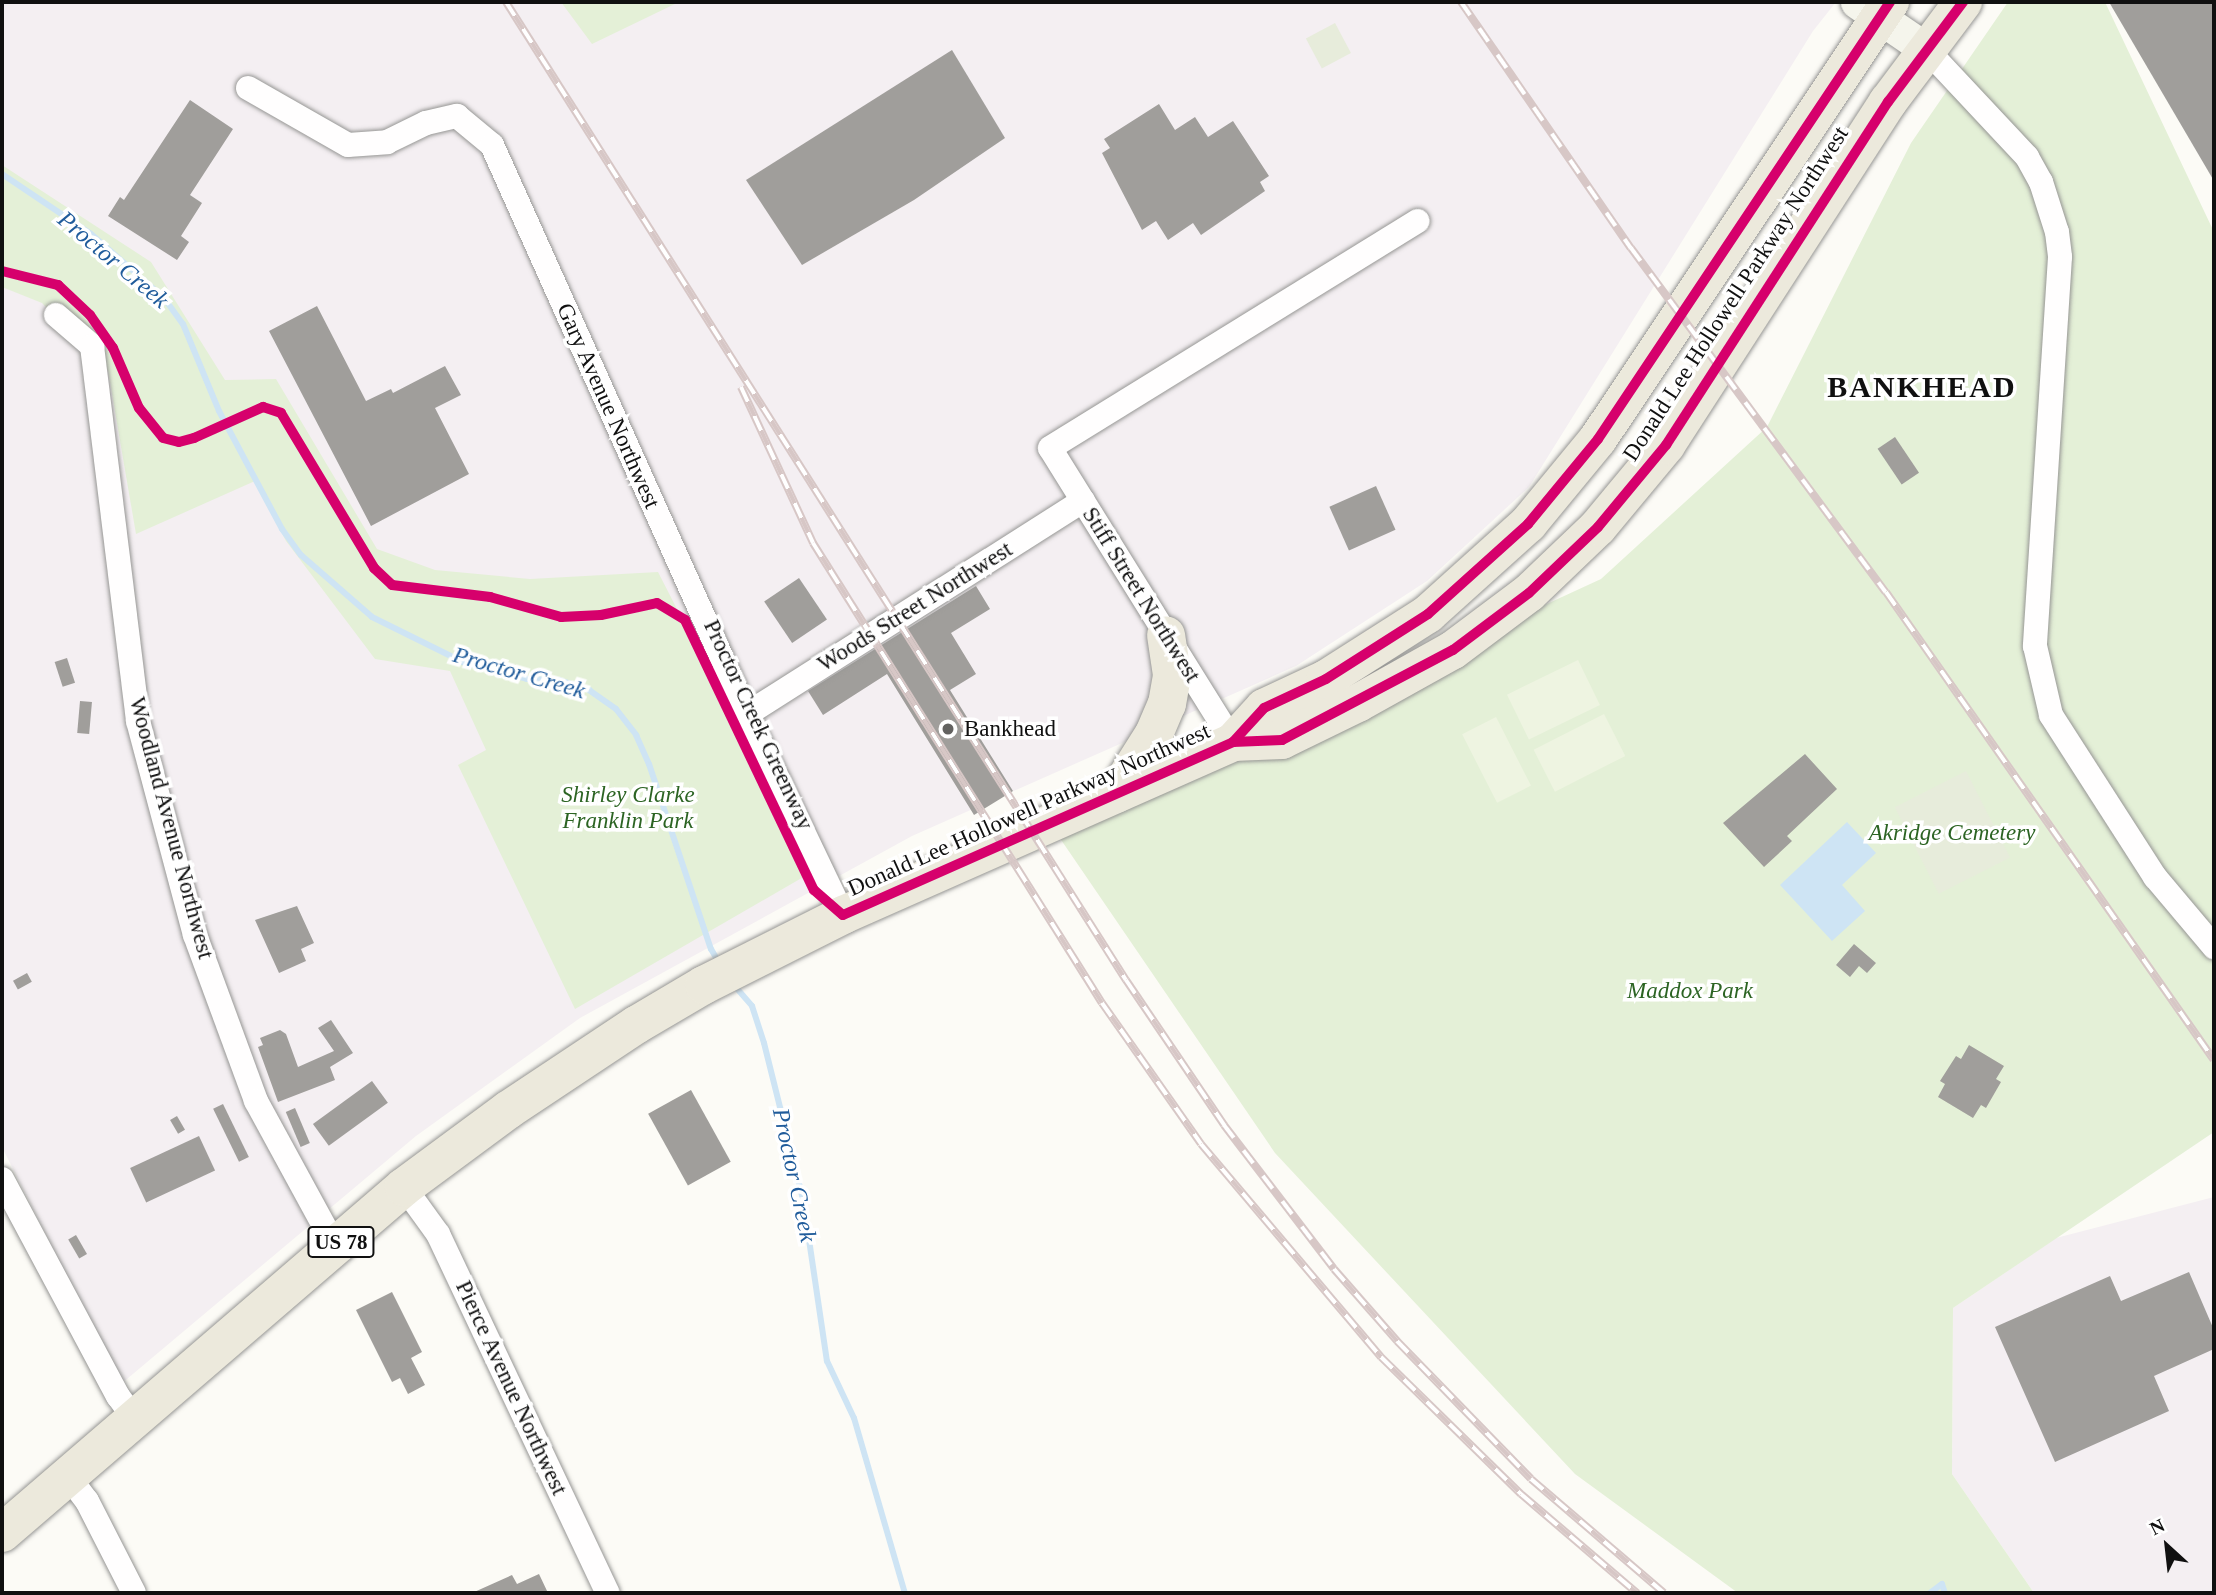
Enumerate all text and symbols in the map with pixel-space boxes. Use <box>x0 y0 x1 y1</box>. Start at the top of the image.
street label: Donald Lee Hollowell Parkway Northwest <box>1617 121 1855 467</box>
water label: Proctor Creek <box>52 205 174 315</box>
street label: Gary Avenue Northwest <box>550 298 666 514</box>
district label: BANKHEAD <box>1828 369 2016 405</box>
street label: Stiff Street Northwest <box>1076 502 1206 688</box>
street label: Woods Street Northwest <box>813 536 1017 678</box>
street label: Proctor Creek Greenway <box>697 616 819 834</box>
water label: Proctor Creek <box>450 640 588 706</box>
street label: Woodland Avenue Northwest <box>123 693 219 963</box>
place label: Bankhead <box>964 715 1056 743</box>
street label: Donald Lee Hollowell Parkway Northwest <box>844 717 1214 903</box>
marker: Bankhead <box>938 719 958 739</box>
park label: Shirley Clarke Franklin Park <box>561 781 695 835</box>
park label: Akridge Cemetery <box>1869 819 2035 847</box>
park label: Maddox Park <box>1627 977 1753 1005</box>
water label: Proctor Creek <box>766 1105 822 1245</box>
road number: US 78 <box>306 1224 376 1260</box>
street label: Pierce Avenue Northwest <box>449 1276 573 1500</box>
north arrow <box>2132 1511 2202 1581</box>
text: N <box>2146 1514 2168 1539</box>

